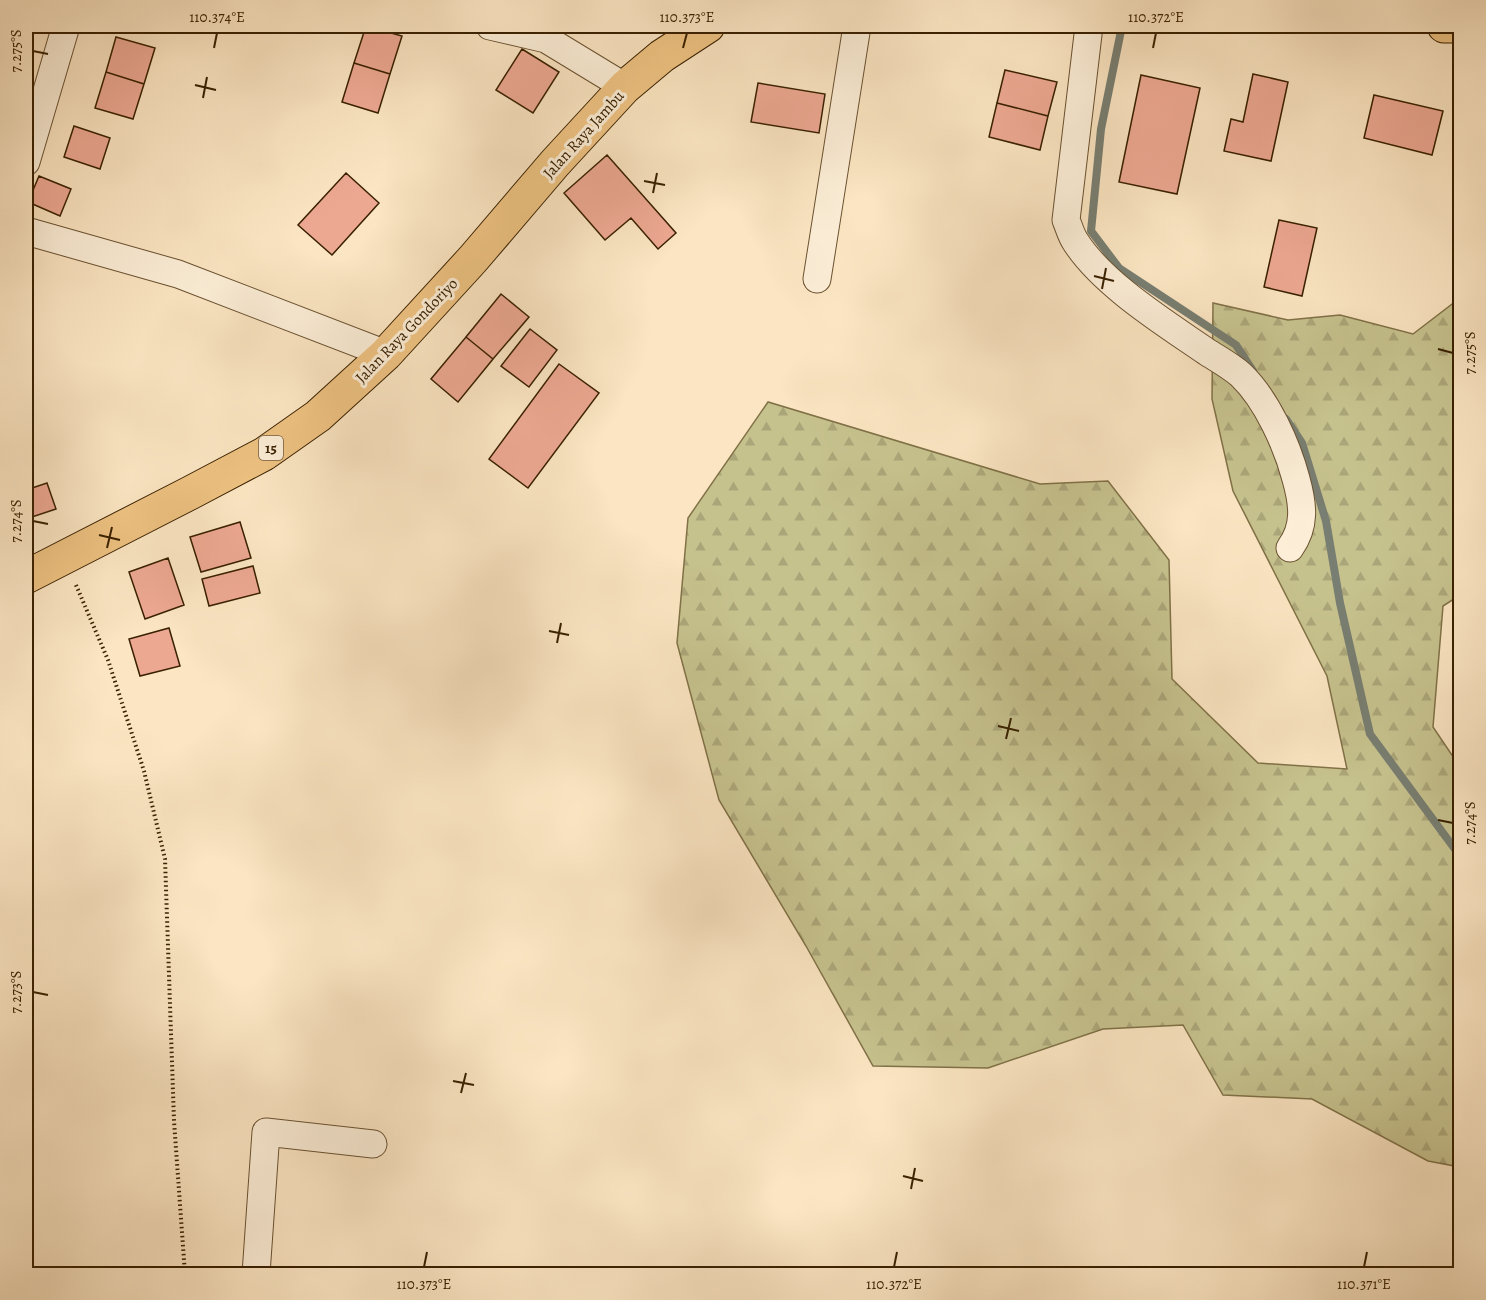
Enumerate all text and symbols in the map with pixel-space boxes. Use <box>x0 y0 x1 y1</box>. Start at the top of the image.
text: 110.374°E <box>189 7 245 27</box>
text: 110.373°E <box>659 7 715 27</box>
text: 110.372°E <box>1128 7 1184 27</box>
text: 7.275°S <box>6 29 26 73</box>
street label: Jalan Raya Jambu <box>538 85 630 184</box>
street label: Jalan Raya Gondoriyo <box>351 273 463 388</box>
text: 7.275°S <box>1460 331 1480 375</box>
road number: 15 <box>259 436 283 460</box>
text: 7.274°S <box>6 499 26 543</box>
text: 7.274°S <box>1460 801 1480 845</box>
text: 7.273°S <box>6 970 26 1014</box>
text: 110.373°E <box>396 1274 452 1294</box>
text: 110.372°E <box>866 1274 922 1294</box>
text: 110.371°E <box>1337 1274 1391 1294</box>

